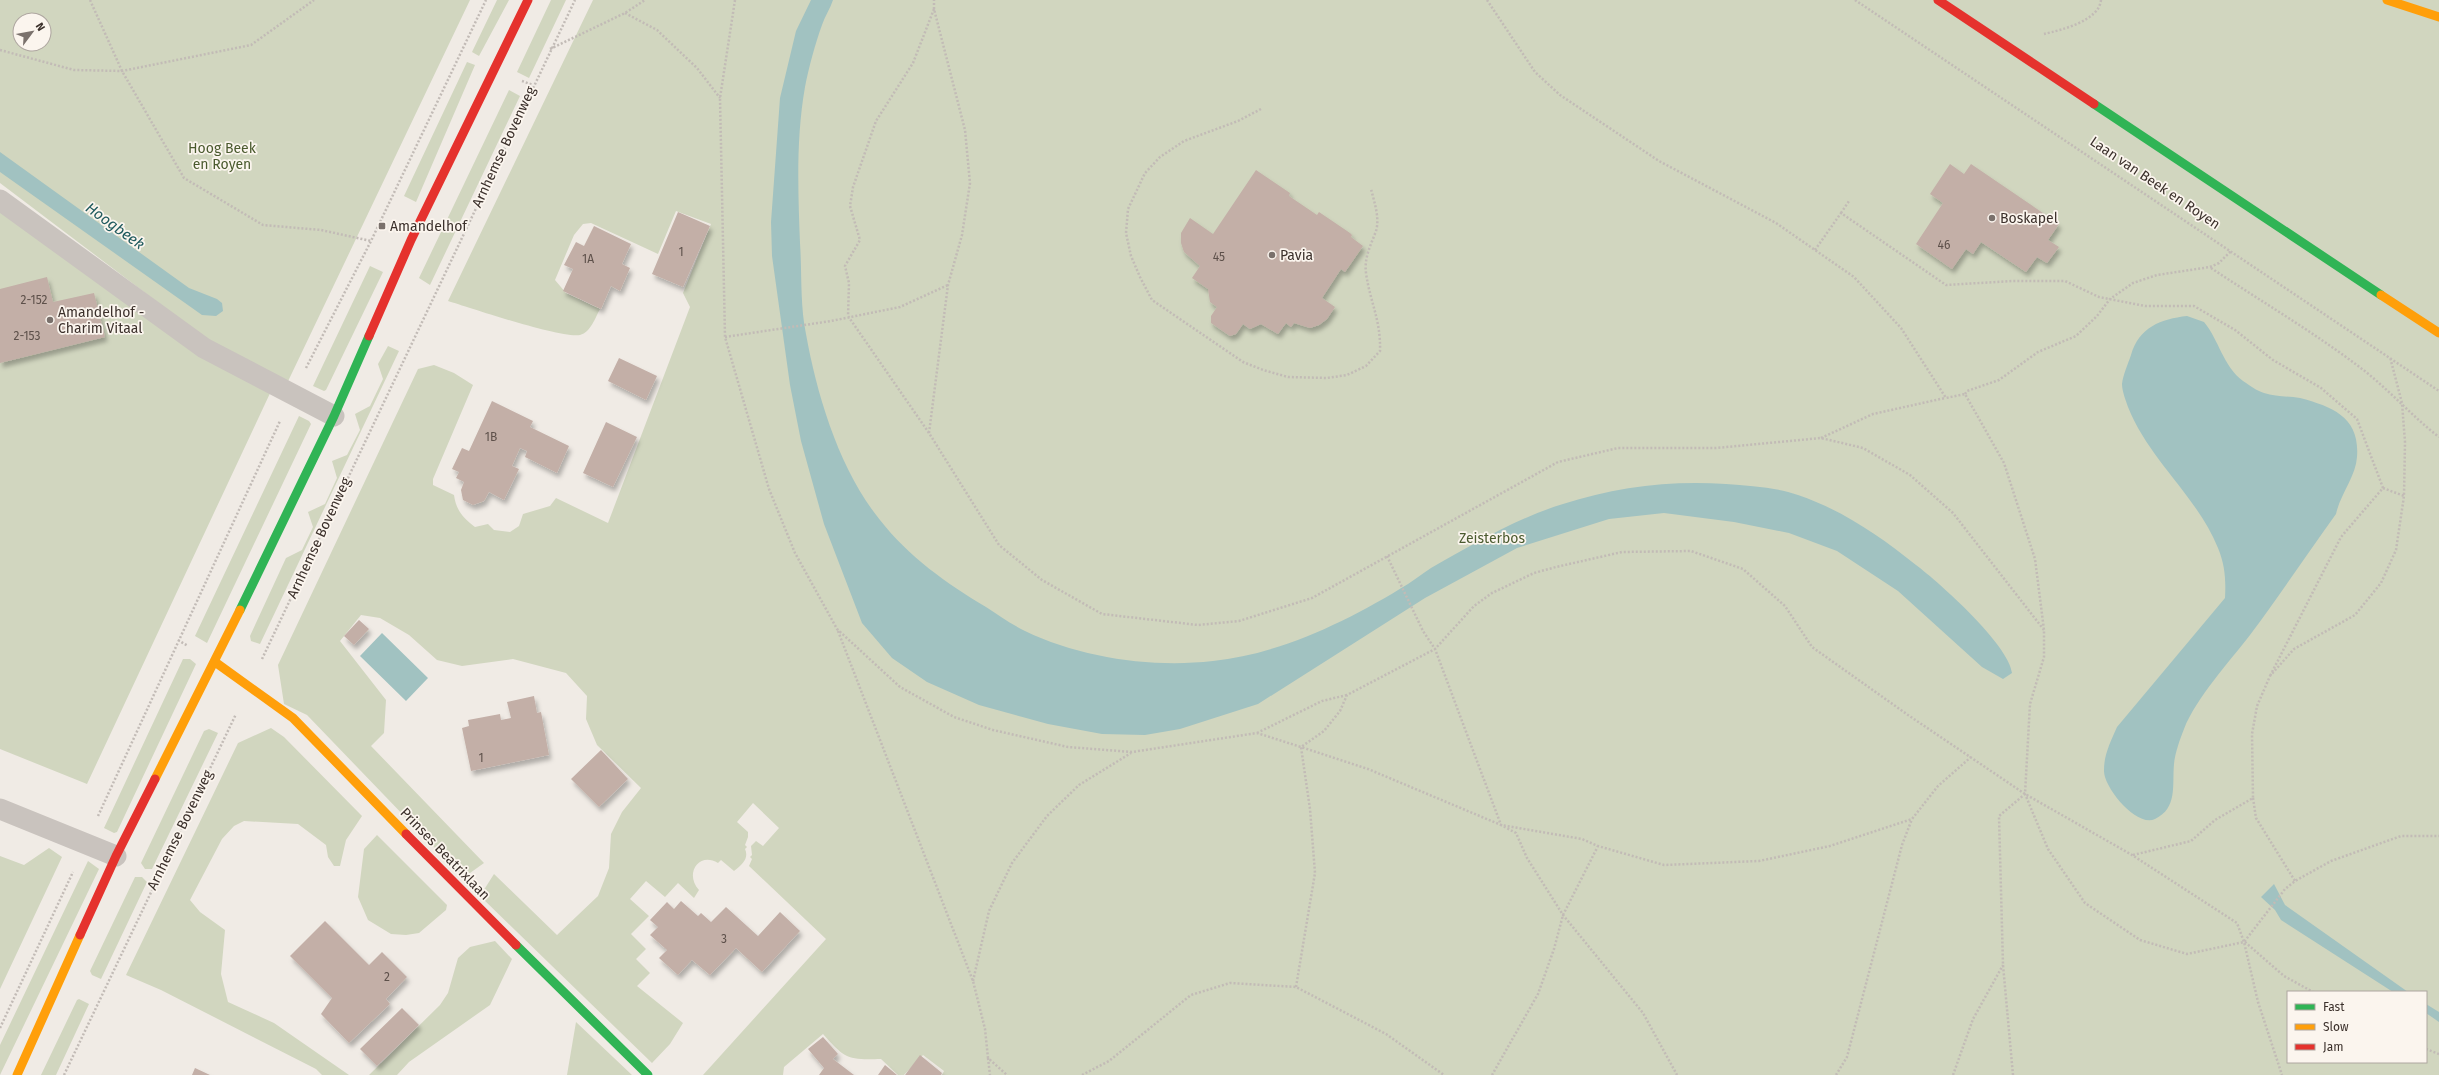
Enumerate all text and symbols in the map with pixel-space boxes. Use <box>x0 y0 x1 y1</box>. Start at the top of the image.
north arrow <box>12 12 52 52</box>
text: N <box>33 20 48 34</box>
street label: Arnhemse Bovenweg <box>468 83 540 210</box>
street label: Laan van Beek en Royen <box>2087 133 2223 233</box>
park label: Hoog Beek en Royen <box>188 140 257 173</box>
water label: Hoogbeek <box>82 199 148 253</box>
place label: Boskapel <box>2000 210 2058 227</box>
marker: Boskapel <box>1987 213 1997 223</box>
place label: Amandelhof <box>390 218 468 235</box>
marker: Amandelhof <box>377 221 387 231</box>
house number: 46 <box>1938 238 1950 252</box>
house number: 1 <box>678 245 684 259</box>
place label: Pavia <box>1280 247 1313 264</box>
house number: 45 <box>1213 250 1225 264</box>
marker: Pavia <box>1267 250 1277 260</box>
house number: 1A <box>582 252 594 266</box>
house number: 2-152 <box>21 293 48 307</box>
place label: Amandelhof - Charim Vitaal <box>58 304 144 337</box>
marker: Amandelhof - Charim Vitaal <box>45 315 55 325</box>
house number: 2-153 <box>13 329 41 343</box>
house number: 1B <box>485 430 497 444</box>
street label: Arnhemse Bovenweg <box>283 474 355 601</box>
park label: Zeisterbos <box>1459 530 1525 547</box>
house number: 1 <box>478 751 484 765</box>
street label: Arnhemse Bovenweg <box>144 766 217 893</box>
street label: Prinses Beatrixlaan <box>396 804 494 904</box>
house number: 3 <box>721 932 727 946</box>
house number: 2 <box>384 970 390 984</box>
legend <box>2287 991 2427 1063</box>
text: Fast <box>2323 1000 2345 1014</box>
text: Slow <box>2323 1020 2349 1034</box>
text: Jam <box>2323 1040 2343 1054</box>

